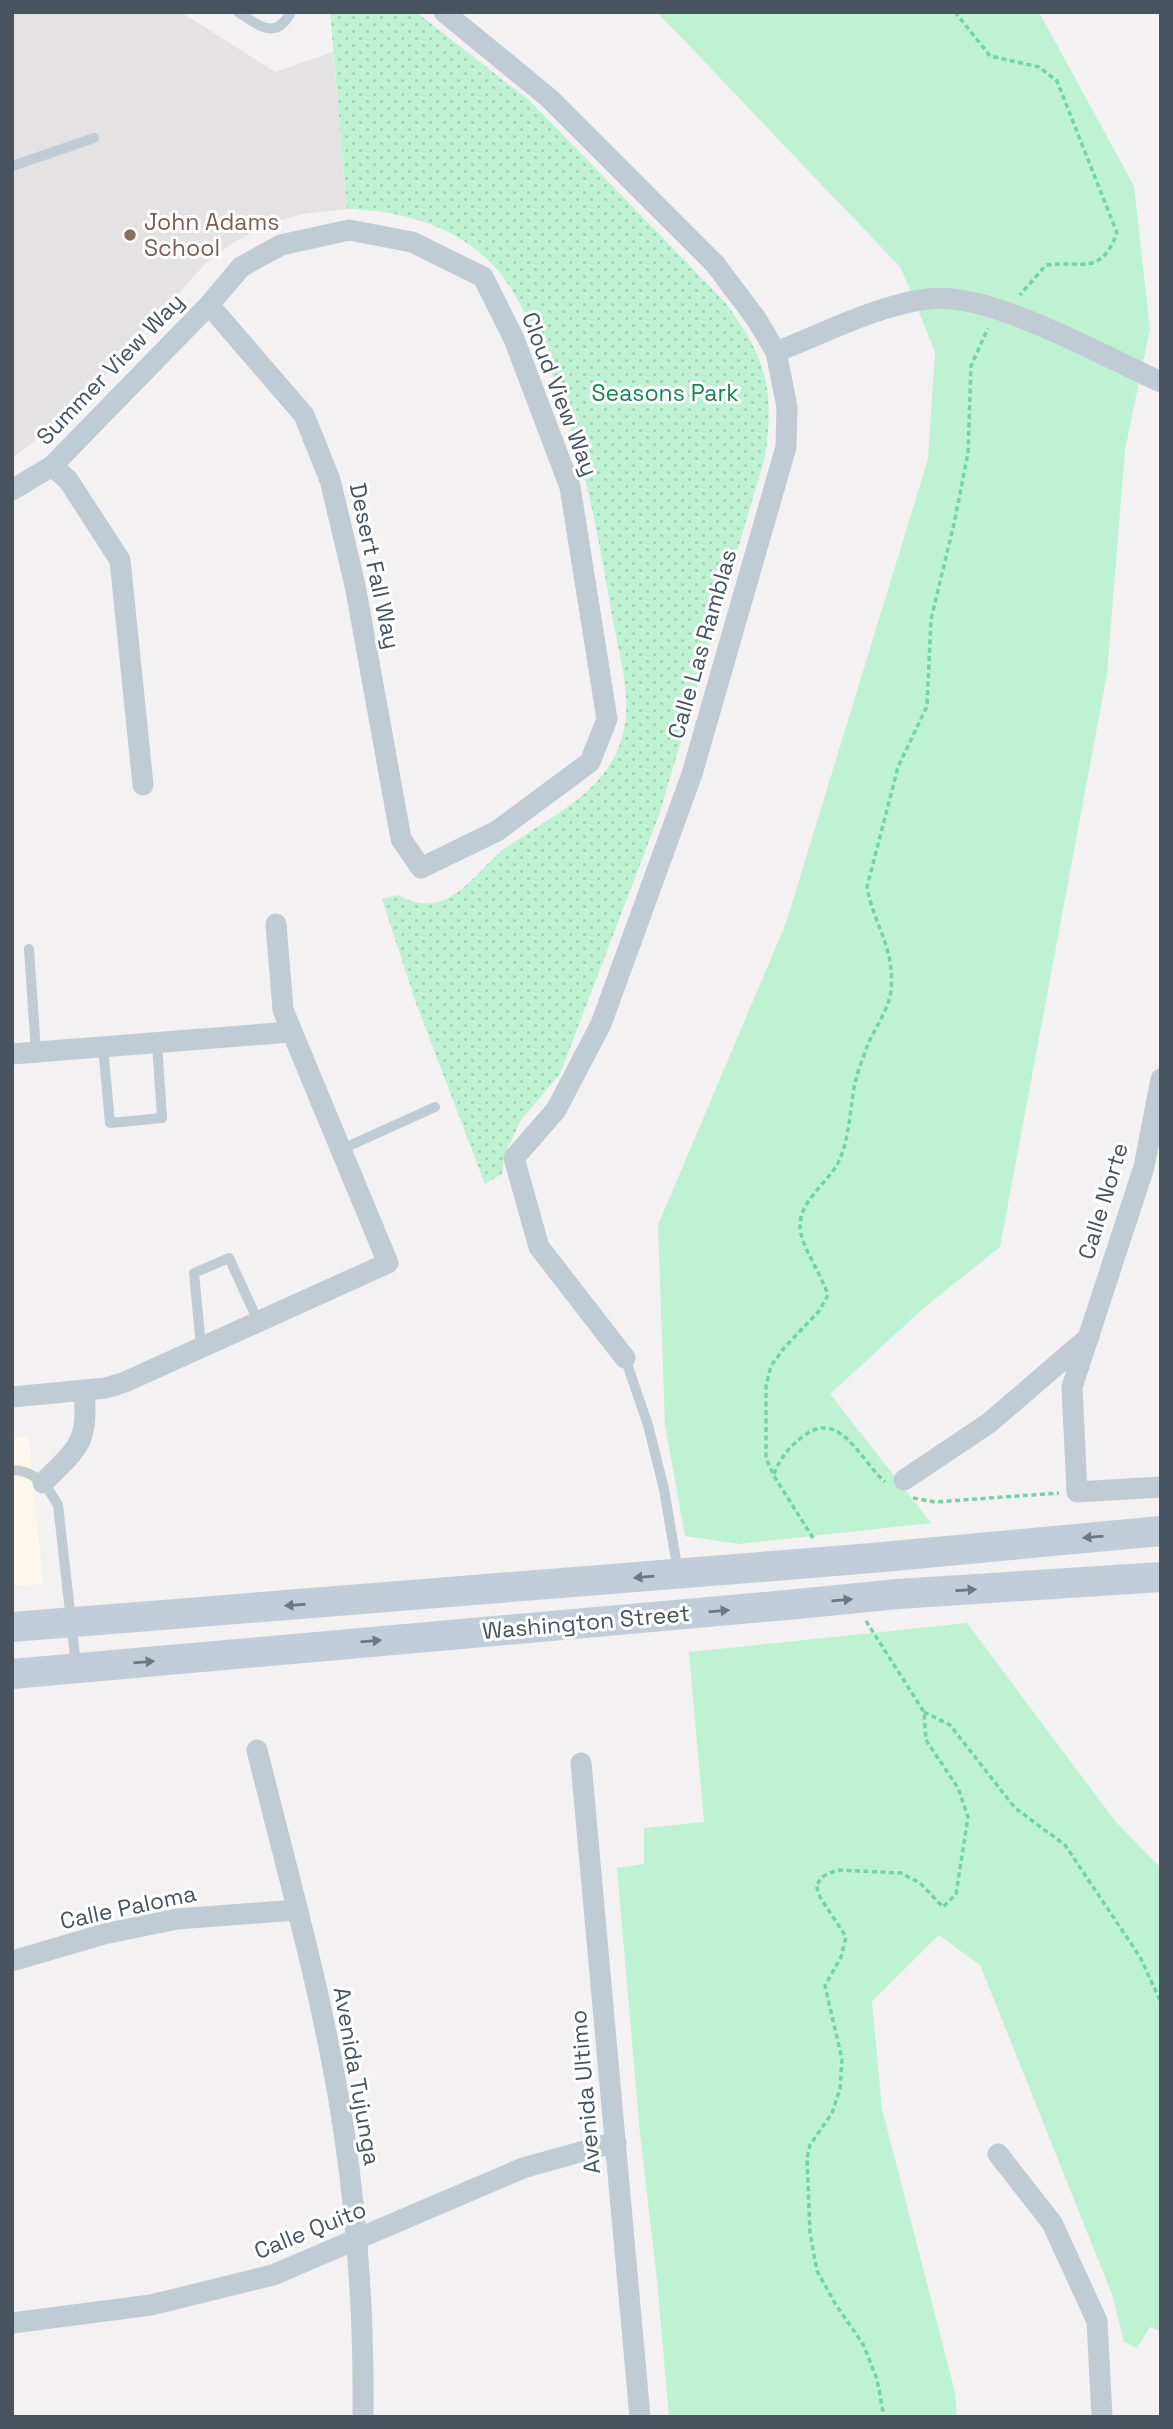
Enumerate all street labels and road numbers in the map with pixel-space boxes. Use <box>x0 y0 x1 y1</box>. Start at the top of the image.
street label: Summer View Way <box>30 287 190 451</box>
street label: Cloud View Way <box>515 308 605 480</box>
street label: Desert Fall Way <box>343 480 407 652</box>
street label: Calle Las Ramblas <box>661 546 743 742</box>
street label: Calle Norte <box>1071 1139 1135 1263</box>
street label: Washington Street <box>481 1598 691 1646</box>
street label: Calle Paloma <box>57 1878 199 1936</box>
street label: Avenida Tujunga <box>327 1985 387 2167</box>
street label: Avenida Ultimo <box>563 2009 607 2175</box>
street label: Calle Quito <box>250 2194 370 2266</box>

